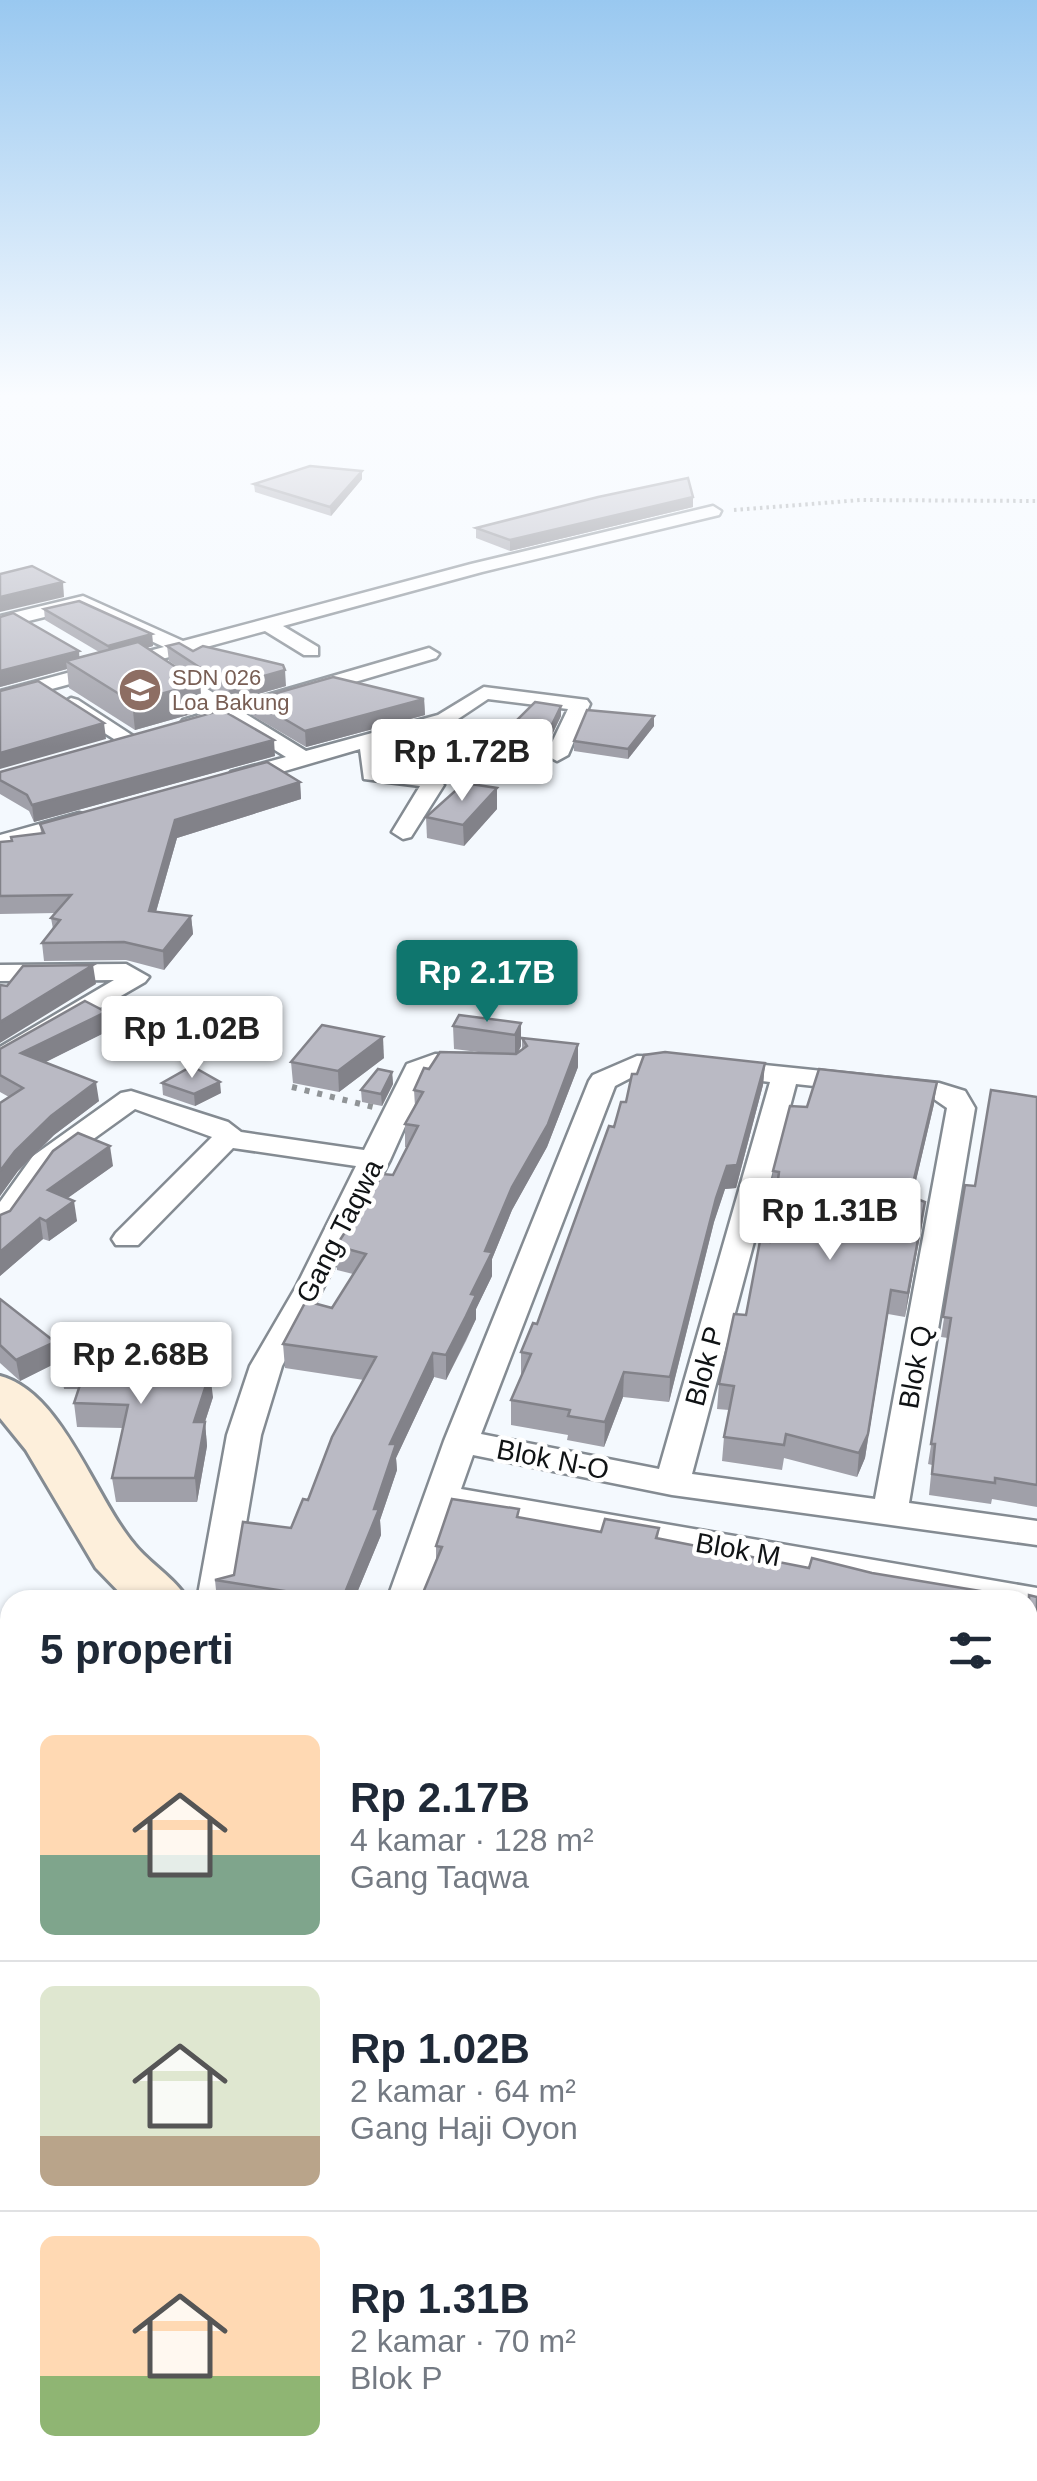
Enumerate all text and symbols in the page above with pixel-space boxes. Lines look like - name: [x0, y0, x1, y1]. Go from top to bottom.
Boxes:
- place label: SDN 026 Loa Bakung: [172, 665, 289, 715]
- school or university icon: SDN 026 Loa Bakung: [117, 667, 163, 713]
- pin: Rp 1.72B: [359, 719, 565, 804]
- text: Rp 1.72B: [394, 733, 530, 769]
- pin: Rp 2.17B: [384, 940, 590, 1025]
- text: Rp 2.17B: [419, 954, 555, 990]
- pin: Rp 1.02B: [89, 996, 295, 1081]
- text: Rp 1.02B: [124, 1010, 260, 1046]
- street label: Gang Taqwa: [290, 1154, 389, 1308]
- pin: Rp 1.31B: [727, 1178, 933, 1263]
- text: Rp 1.31B: [762, 1192, 898, 1228]
- pin: Rp 2.68B: [38, 1322, 244, 1407]
- street label: Blok P: [679, 1323, 730, 1409]
- street label: Blok Q: [893, 1323, 938, 1411]
- text: Rp 2.68B: [73, 1336, 209, 1372]
- street label: Blok N-O: [494, 1433, 612, 1486]
- street label: Blok M: [693, 1527, 783, 1572]
- icon: filters: [943, 1623, 998, 1678]
- text: 5 properti: [40, 1626, 234, 1673]
- text: Rp 2.17B: [350, 1774, 530, 1821]
- icon: home: [120, 1775, 240, 1895]
- text: 4 kamar · 128 m²: [350, 1822, 594, 1858]
- text: Gang Taqwa: [350, 1859, 529, 1895]
- text: Rp 1.02B: [350, 2025, 530, 2072]
- icon: home: [120, 2026, 240, 2146]
- text: 2 kamar · 64 m²: [350, 2073, 576, 2109]
- text: Gang Haji Oyon: [350, 2110, 578, 2146]
- text: Rp 1.31B: [350, 2275, 530, 2322]
- icon: home: [120, 2276, 240, 2396]
- text: 2 kamar · 70 m²: [350, 2323, 576, 2359]
- text: Blok P: [350, 2360, 442, 2396]

